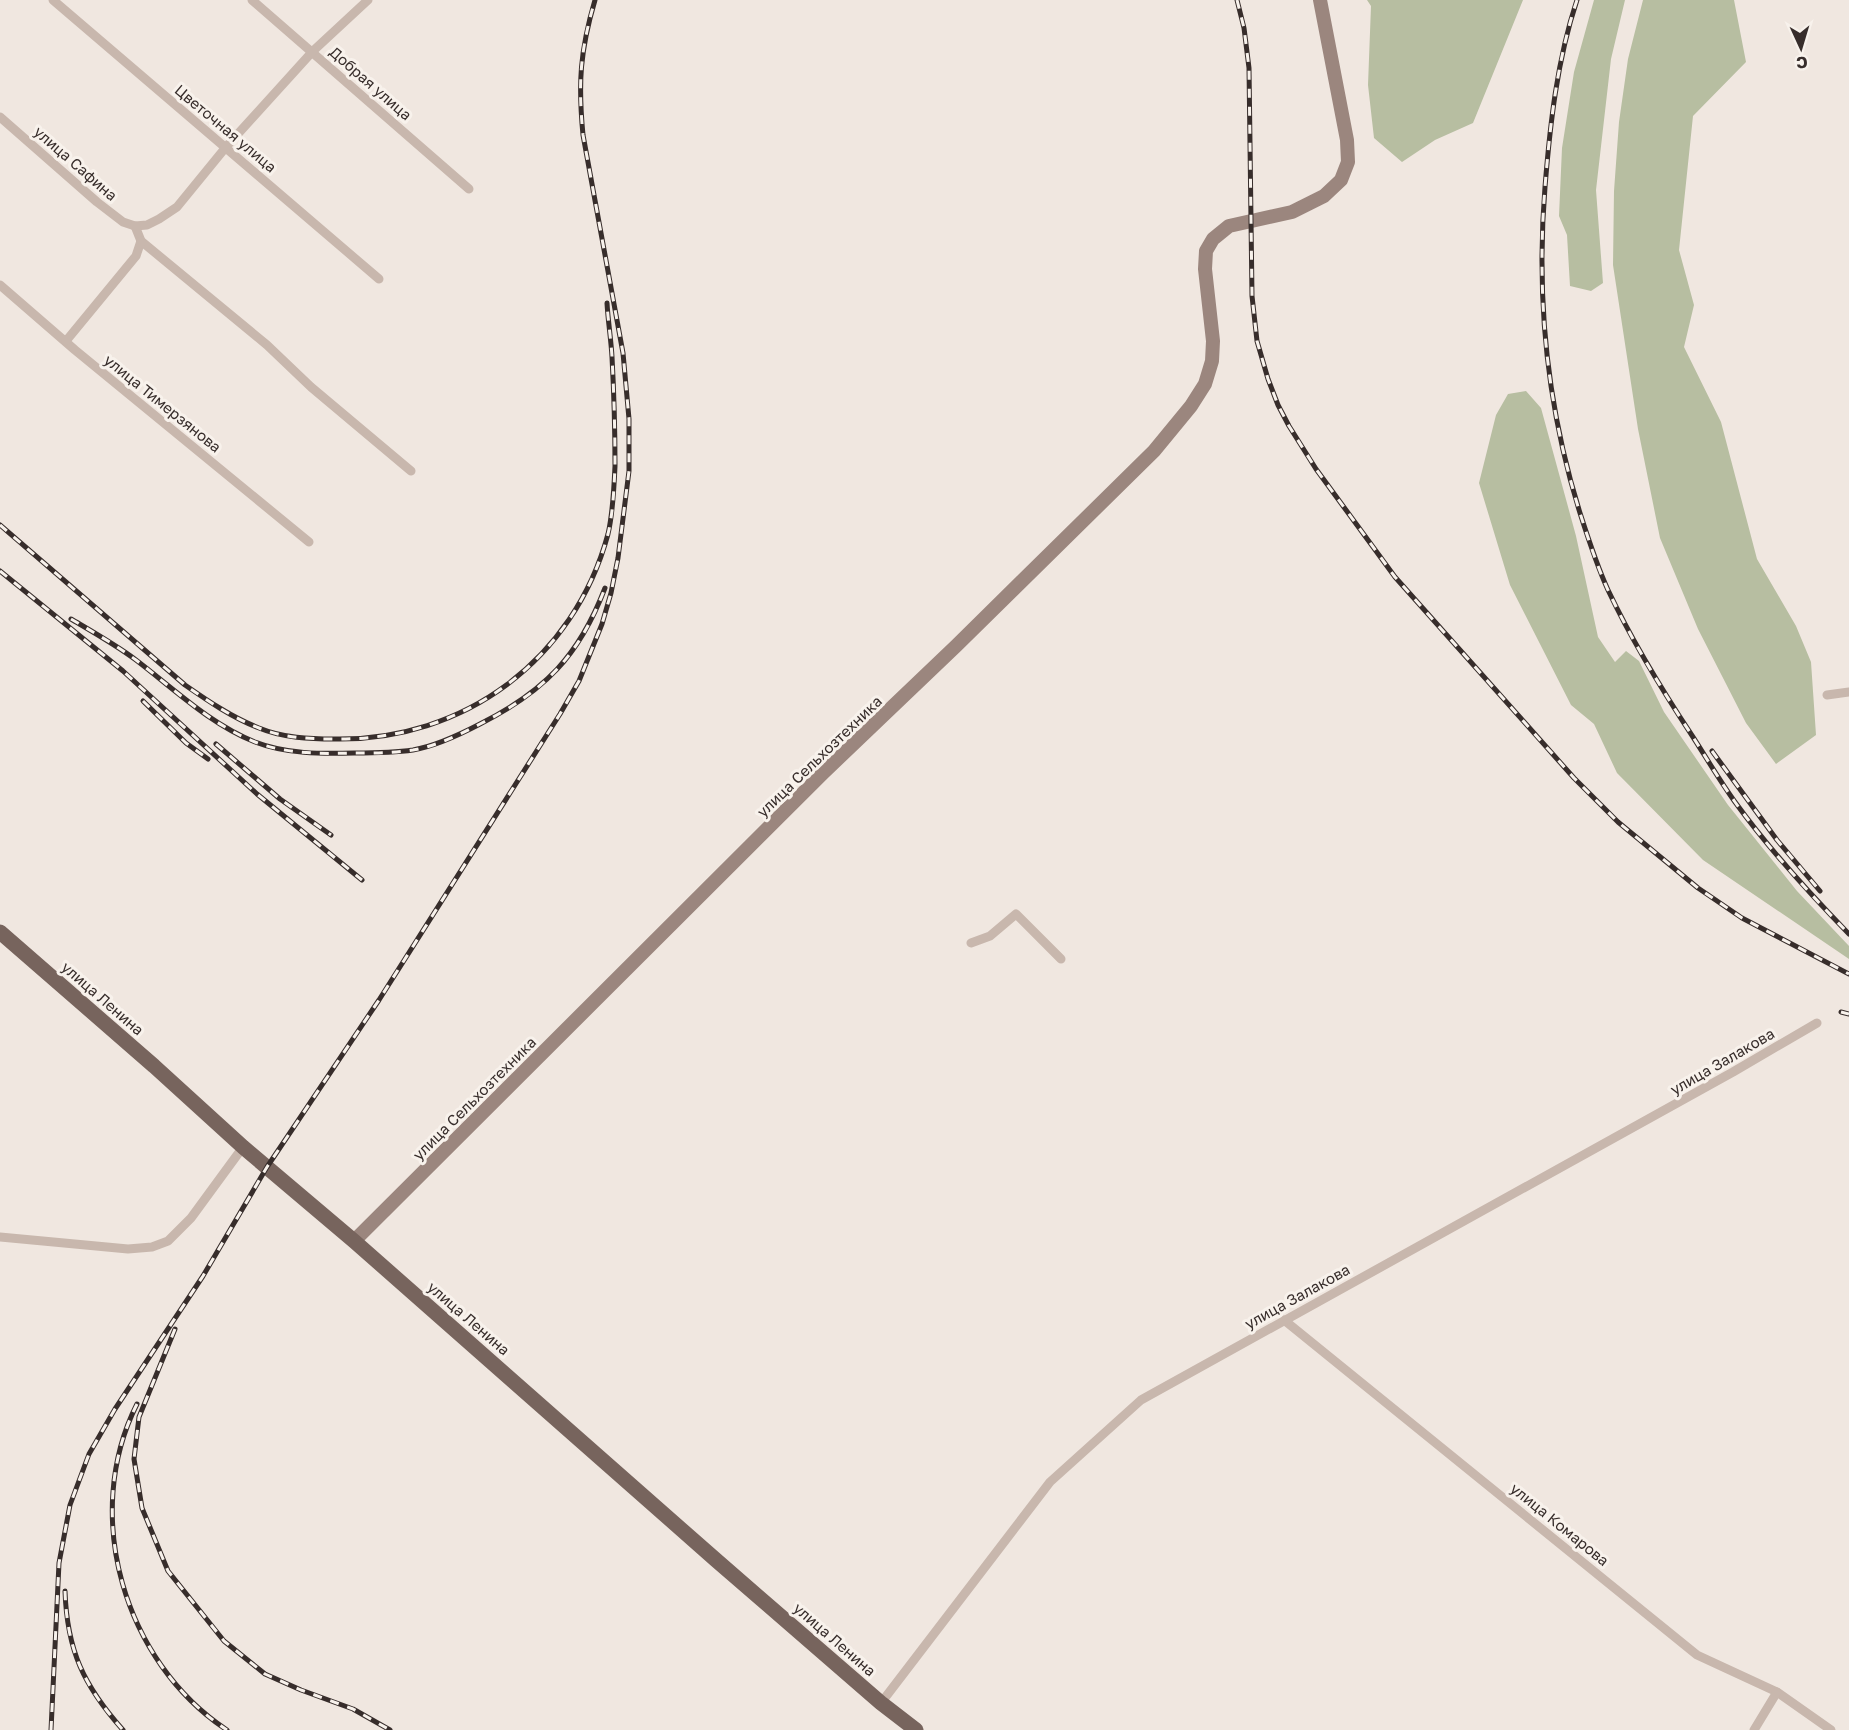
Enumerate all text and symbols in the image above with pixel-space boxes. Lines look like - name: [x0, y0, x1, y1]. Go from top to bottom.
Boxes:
- north arrow: [1771, 18, 1831, 78]
- street label: Добрая улица: [326, 43, 416, 123]
- text: С: [1796, 53, 1808, 73]
- street label: Цветочная улица: [172, 80, 280, 176]
- street label: улица Сафина: [31, 122, 121, 204]
- street label: улица Тимерзянова: [101, 350, 225, 456]
- street label: улица Сельхозтехника: [753, 692, 885, 820]
- street label: улица Ленина: [58, 957, 148, 1039]
- street label: улица Залакова: [1667, 1024, 1777, 1098]
- street label: улица Сельхозтехника: [409, 1033, 539, 1163]
- street label: улица Залакова: [1241, 1260, 1353, 1332]
- street label: улица Ленина: [424, 1277, 514, 1359]
- street label: улица Комарова: [1507, 1479, 1613, 1569]
- street label: улица Ленина: [790, 1598, 880, 1680]

